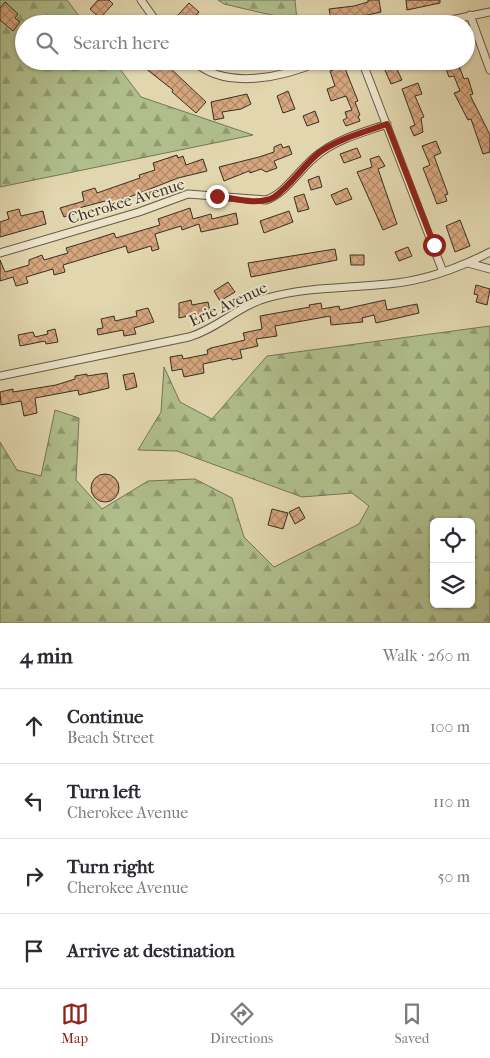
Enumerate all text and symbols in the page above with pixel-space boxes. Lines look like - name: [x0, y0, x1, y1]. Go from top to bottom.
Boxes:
- search box: [15, 15, 475, 70]
- icon: search: [33, 29, 61, 57]
- text: Search here: [73, 32, 169, 54]
- street label: Cherokee Avenue: [65, 174, 187, 228]
- route end: [206, 185, 229, 208]
- route start: [423, 234, 446, 257]
- street label: Erie Avenue: [186, 278, 270, 330]
- map controls: [430, 518, 475, 608]
- button: locate: [430, 518, 475, 563]
- button: layers: [430, 563, 475, 608]
- text: 4 min: [20, 644, 73, 668]
- text: Walk · 260 m: [383, 646, 470, 665]
- text: Continue: [67, 706, 143, 728]
- icon: ahead: [20, 712, 48, 740]
- text: 100 m: [430, 717, 470, 736]
- text: Beach Street: [67, 728, 154, 747]
- text: Turn left: [67, 781, 141, 803]
- icon: left: [20, 787, 48, 815]
- text: 110 m: [433, 792, 470, 811]
- text: Cherokee Avenue: [67, 803, 188, 822]
- text: Turn right: [67, 856, 154, 878]
- icon: right: [20, 862, 48, 890]
- text: 50 m: [438, 867, 470, 886]
- text: Cherokee Avenue: [67, 878, 188, 897]
- icon: arrive: [20, 937, 48, 965]
- text: Arrive at destination: [67, 940, 235, 962]
- tab: Map: [61, 1000, 89, 1047]
- tab: Directions: [210, 1000, 273, 1047]
- tab: Saved: [395, 1000, 429, 1047]

